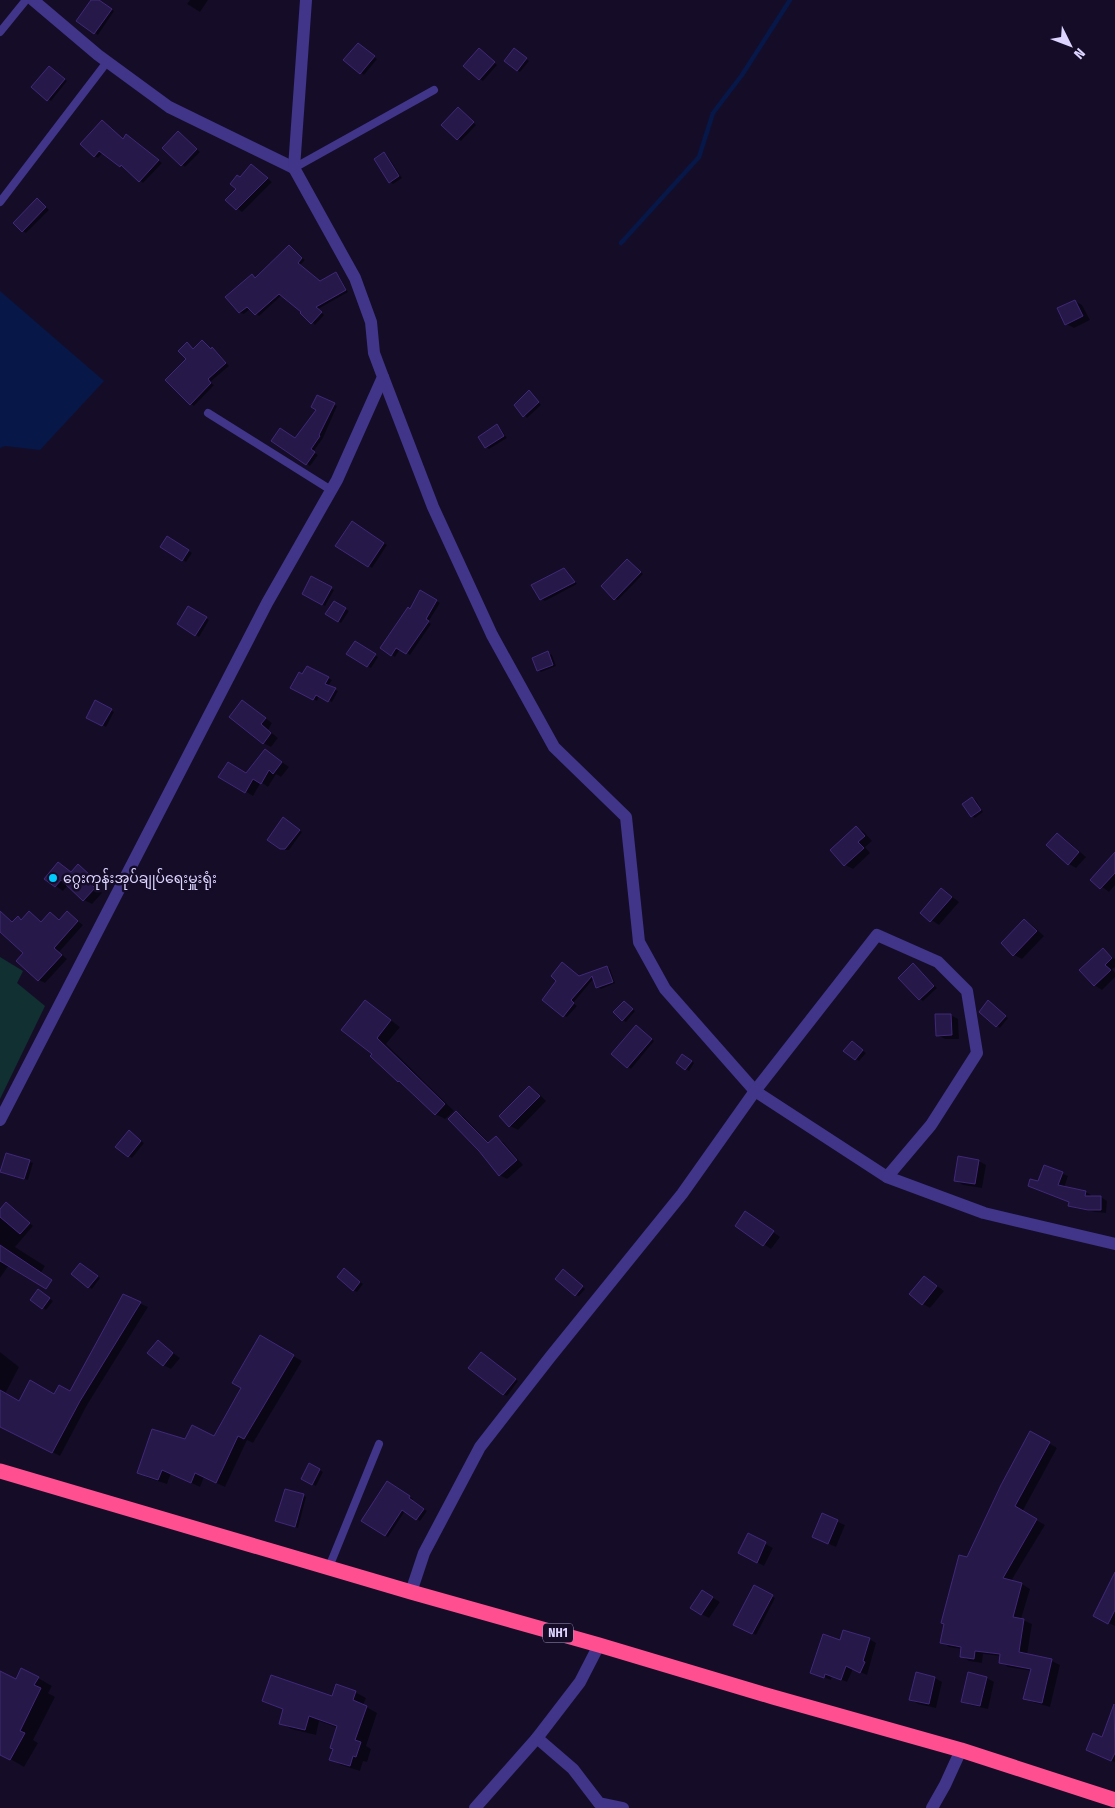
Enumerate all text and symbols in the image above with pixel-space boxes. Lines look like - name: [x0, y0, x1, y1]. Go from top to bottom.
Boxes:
- north arrow: [1045, 20, 1095, 70]
- text: N: [1070, 45, 1088, 62]
- place label: ဂွေးကုန်းအုပ်ချုပ်ရေးမှူးရုံး: [63, 868, 217, 890]
- marker: ဂွေးကုန်းအုပ်ချုပ်ရေးမှူးရုံး: [47, 872, 59, 884]
- road number: NH1: [543, 1624, 573, 1642]

